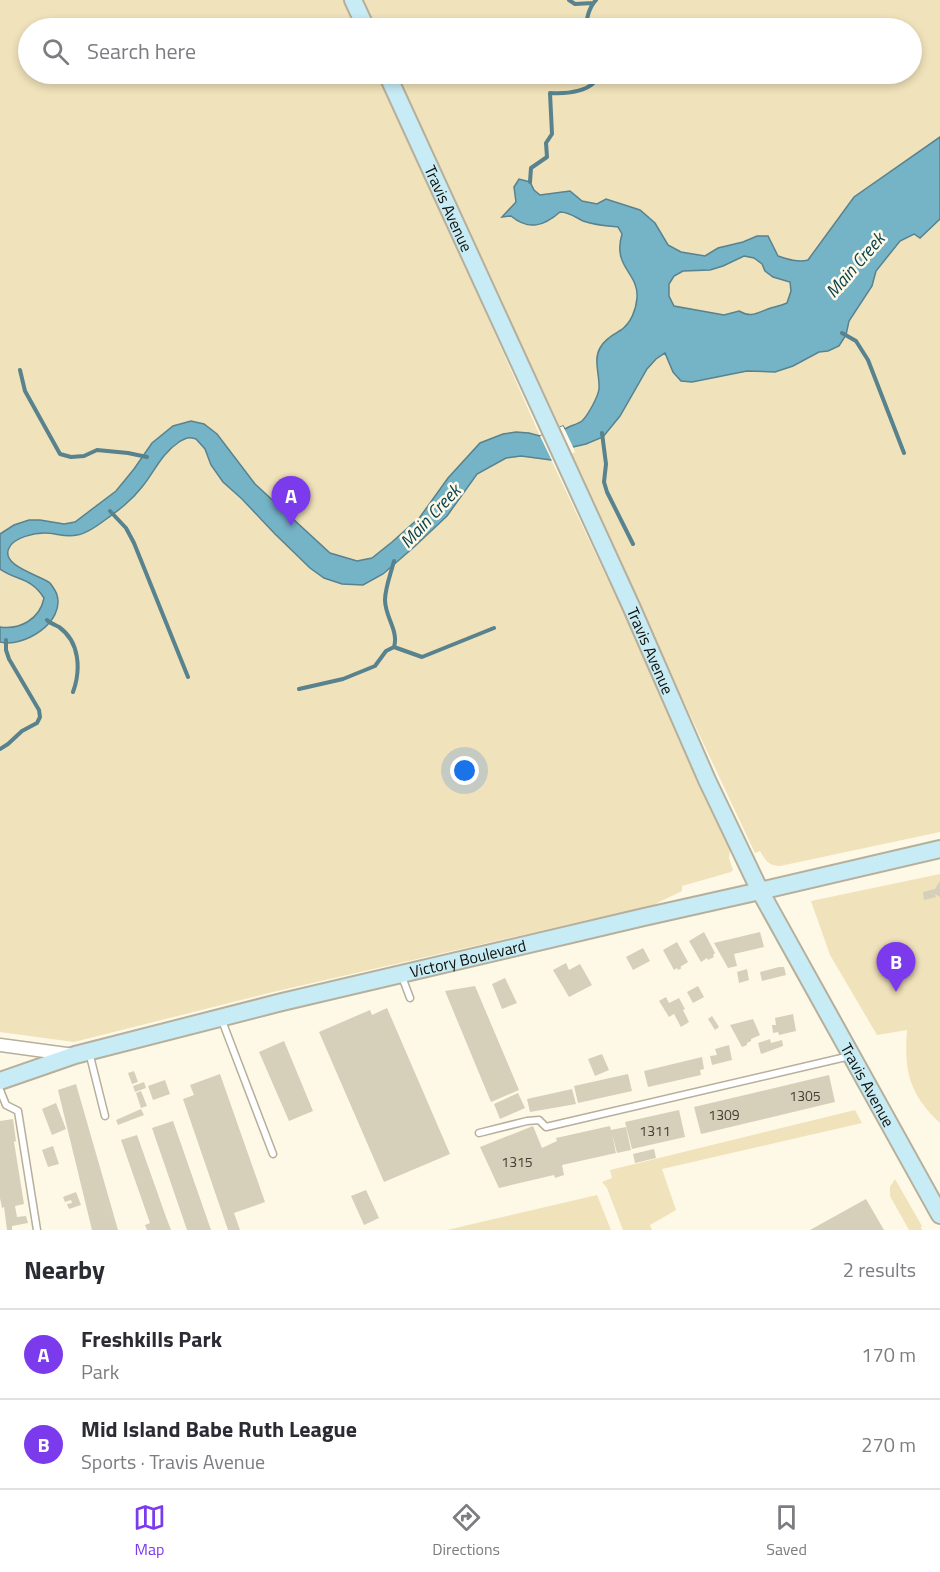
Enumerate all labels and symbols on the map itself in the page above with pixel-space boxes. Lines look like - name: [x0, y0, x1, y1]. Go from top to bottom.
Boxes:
- street label: Travis Avenue: [418, 161, 479, 256]
- water label: Main Creek: [819, 225, 892, 304]
- pin: A: [272, 476, 310, 526]
- water label: Main Creek: [393, 477, 468, 554]
- street label: Travis Avenue: [621, 603, 680, 698]
- your location: [450, 756, 479, 785]
- street label: Victory Boulevard: [407, 933, 528, 984]
- pin: B: [876, 942, 916, 992]
- street label: Travis Avenue: [835, 1039, 901, 1131]
- house number: 1305: [789, 1085, 821, 1106]
- house number: 1309: [708, 1104, 740, 1125]
- house number: 1311: [639, 1120, 671, 1141]
- house number: 1315: [501, 1151, 533, 1172]

